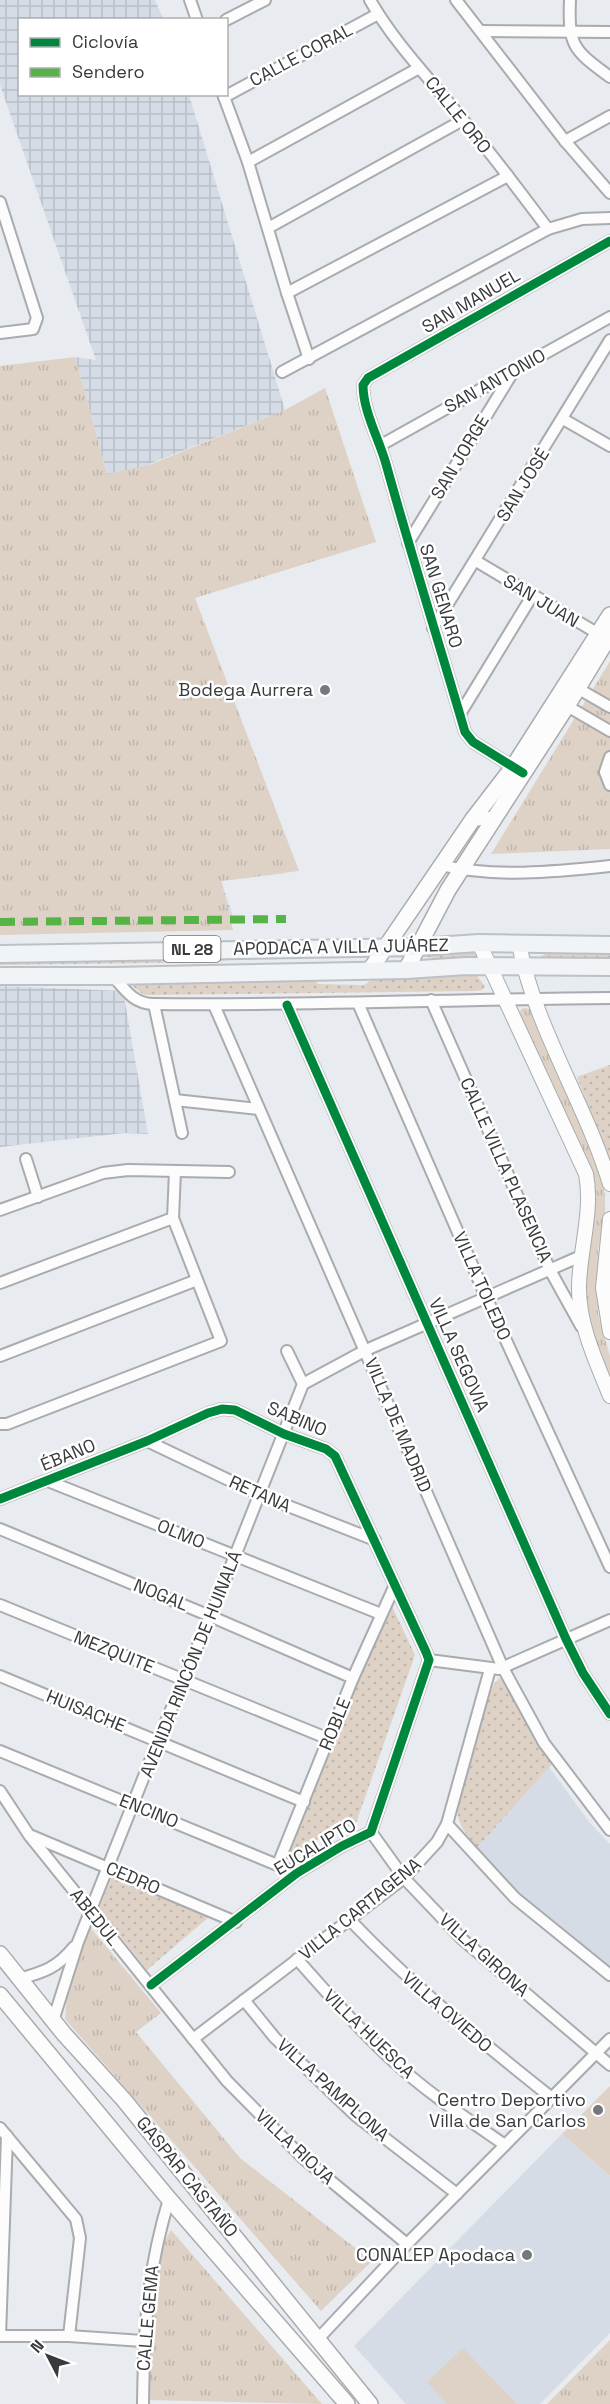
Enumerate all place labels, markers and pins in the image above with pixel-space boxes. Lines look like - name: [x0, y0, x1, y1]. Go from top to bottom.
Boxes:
- place label: Bodega Aurrera: [178, 678, 313, 701]
- marker: Bodega Aurrera: [318, 683, 332, 697]
- place label: Centro Deportivo Villa de San Carlos: [429, 2088, 586, 2132]
- marker: Centro Deportivo Villa de San Carlos: [591, 2103, 605, 2117]
- place label: CONALEP Apodaca: [356, 2243, 515, 2266]
- marker: CONALEP Apodaca: [520, 2248, 534, 2262]

